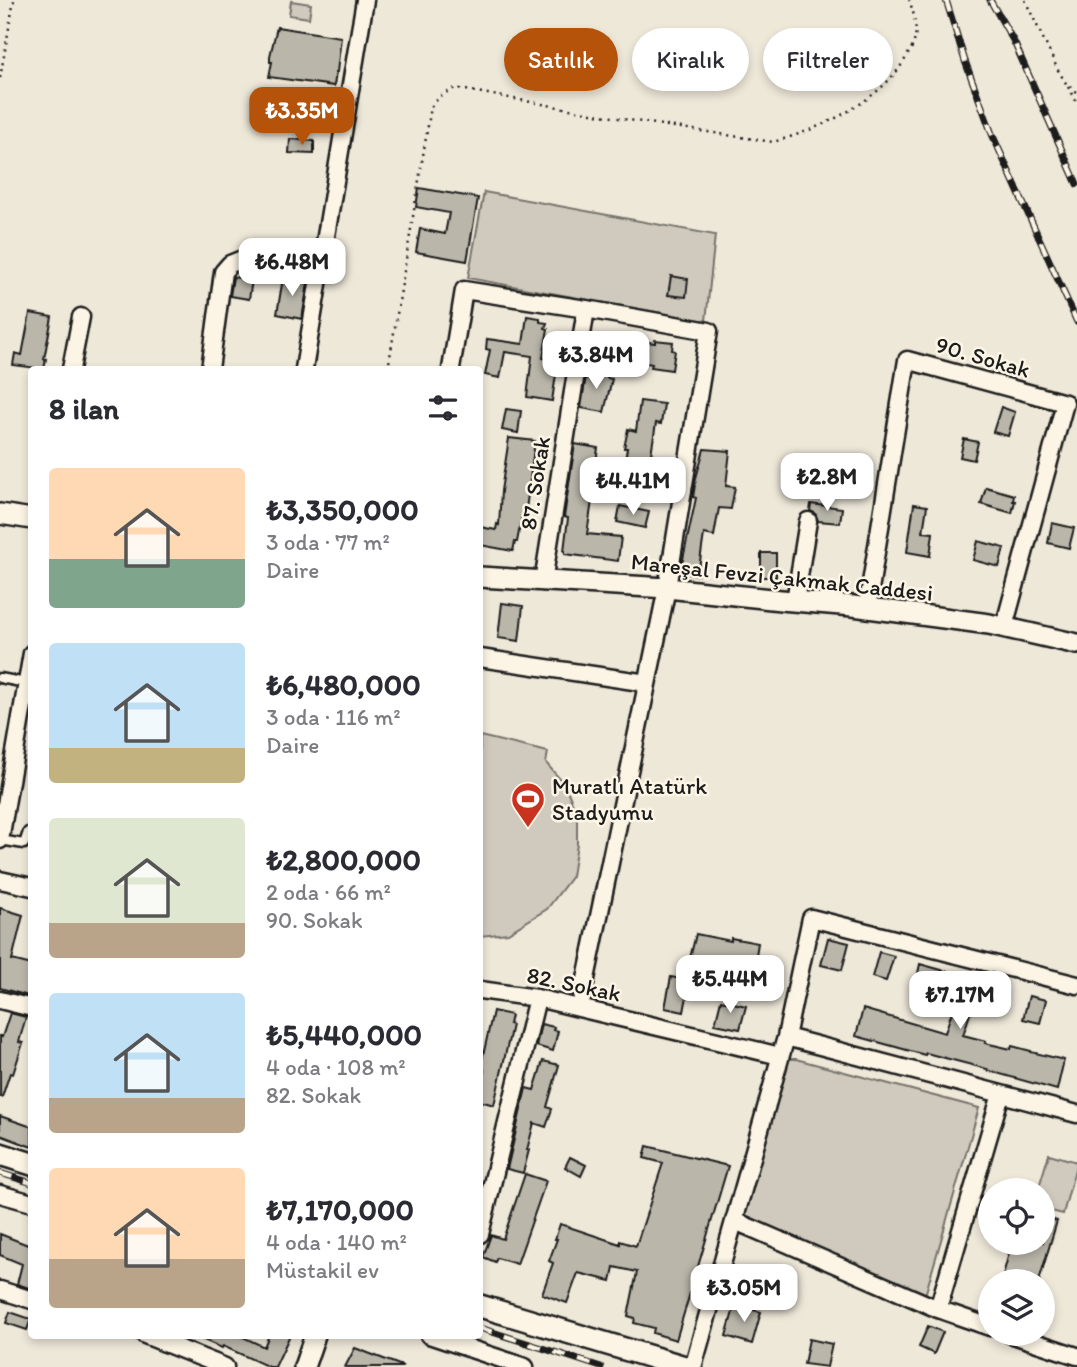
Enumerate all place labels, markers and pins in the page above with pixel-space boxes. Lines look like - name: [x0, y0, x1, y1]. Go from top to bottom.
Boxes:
- pin: ₺3.35M: [245, 88, 359, 147]
- pin: ₺6.48M: [235, 238, 349, 298]
- pin: ₺3.84M: [539, 332, 653, 391]
- pin: ₺2.8M: [778, 454, 876, 513]
- pin: ₺4.41M: [576, 458, 690, 517]
- place label: Muratlı Atatürk Stadyumu: [552, 772, 707, 826]
- sports icon: Muratlı Atatürk Stadyumu: [509, 780, 547, 829]
- pin: ₺5.44M: [673, 956, 787, 1015]
- pin: ₺7.17M: [903, 972, 1017, 1031]
- pin: ₺3.05M: [687, 1264, 801, 1324]

